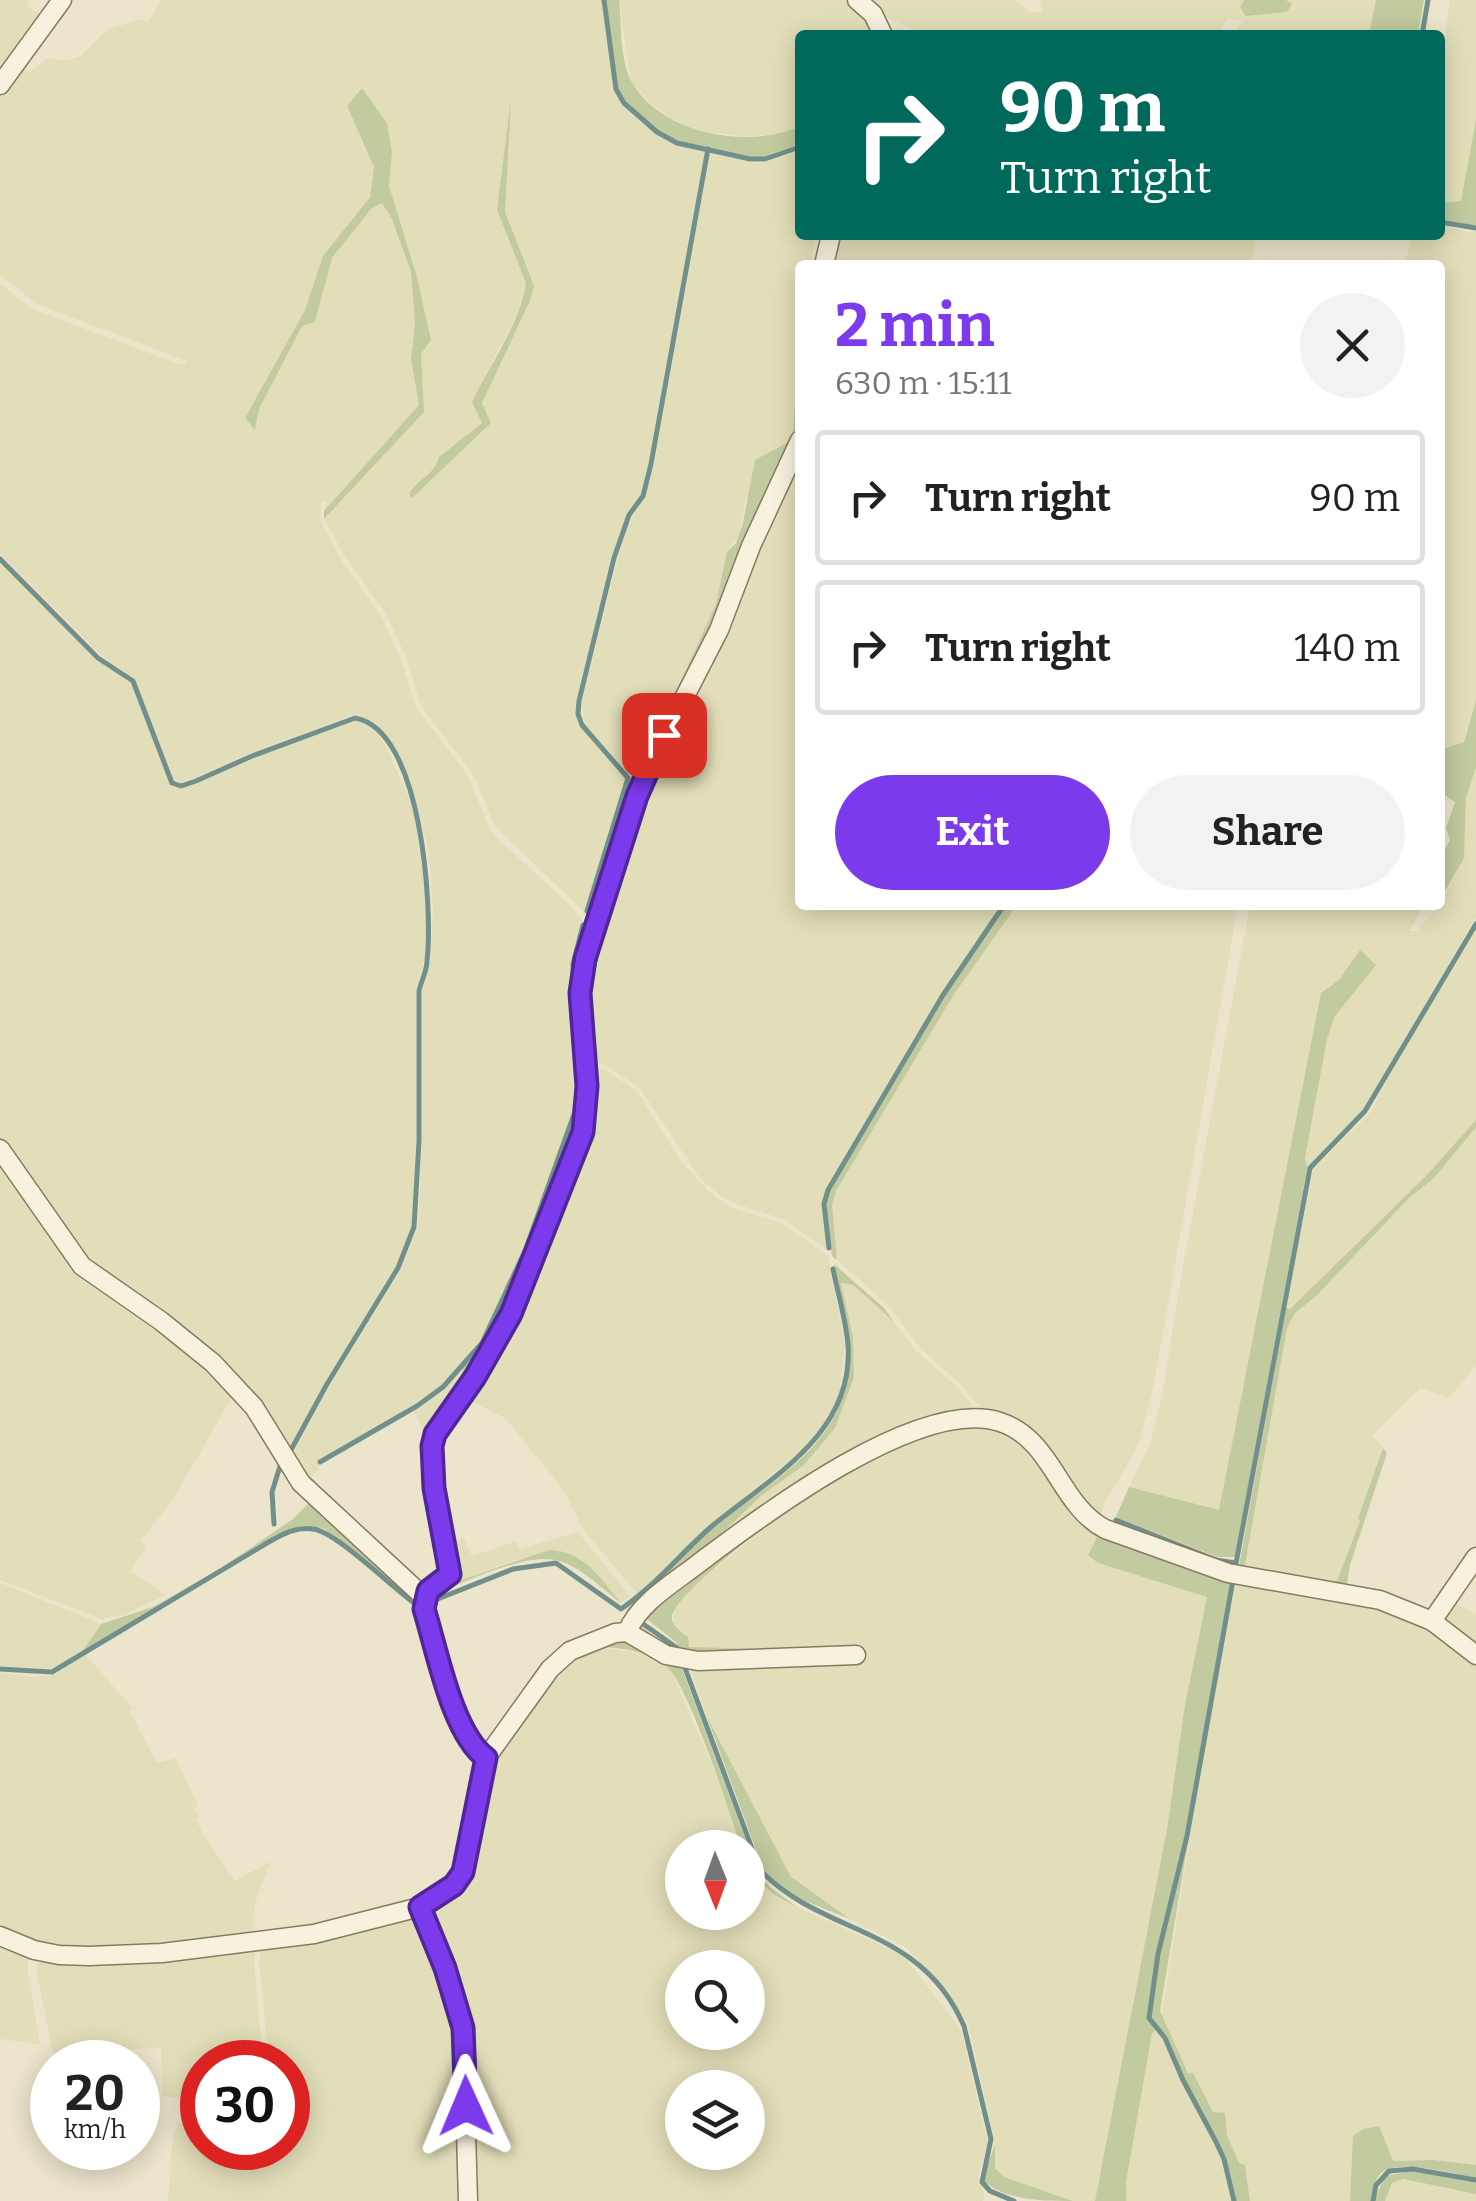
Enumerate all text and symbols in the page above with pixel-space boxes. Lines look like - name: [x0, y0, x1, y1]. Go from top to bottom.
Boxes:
- text: 90 m: [1000, 66, 1165, 150]
- icon: right: [835, 70, 965, 200]
- text: Turn right: [1000, 151, 1212, 205]
- text: 2 min: [835, 290, 995, 362]
- button: close: [1300, 293, 1405, 398]
- text: 630 m · 15:11: [835, 364, 1011, 402]
- icon: right: [840, 470, 895, 525]
- text: Turn right: [925, 475, 1111, 521]
- text: 90 m: [1310, 475, 1400, 521]
- icon: right: [840, 620, 895, 675]
- text: Turn right: [925, 625, 1111, 671]
- text: 140 m: [1294, 625, 1400, 671]
- pin: [622, 693, 707, 778]
- icon: arrive: [637, 708, 692, 763]
- button: Exit: [835, 775, 1110, 890]
- button: Share: [1130, 775, 1405, 890]
- north arrow: [665, 1830, 765, 1930]
- map controls: [665, 1830, 765, 2170]
- button: search: [665, 1950, 765, 2050]
- speed limit sign: 30: [180, 2040, 310, 2170]
- position arrow: [414, 2054, 518, 2158]
- text: 20: [65, 2063, 125, 2123]
- button: layers: [665, 2070, 765, 2170]
- text: km/h: [64, 2115, 126, 2145]

